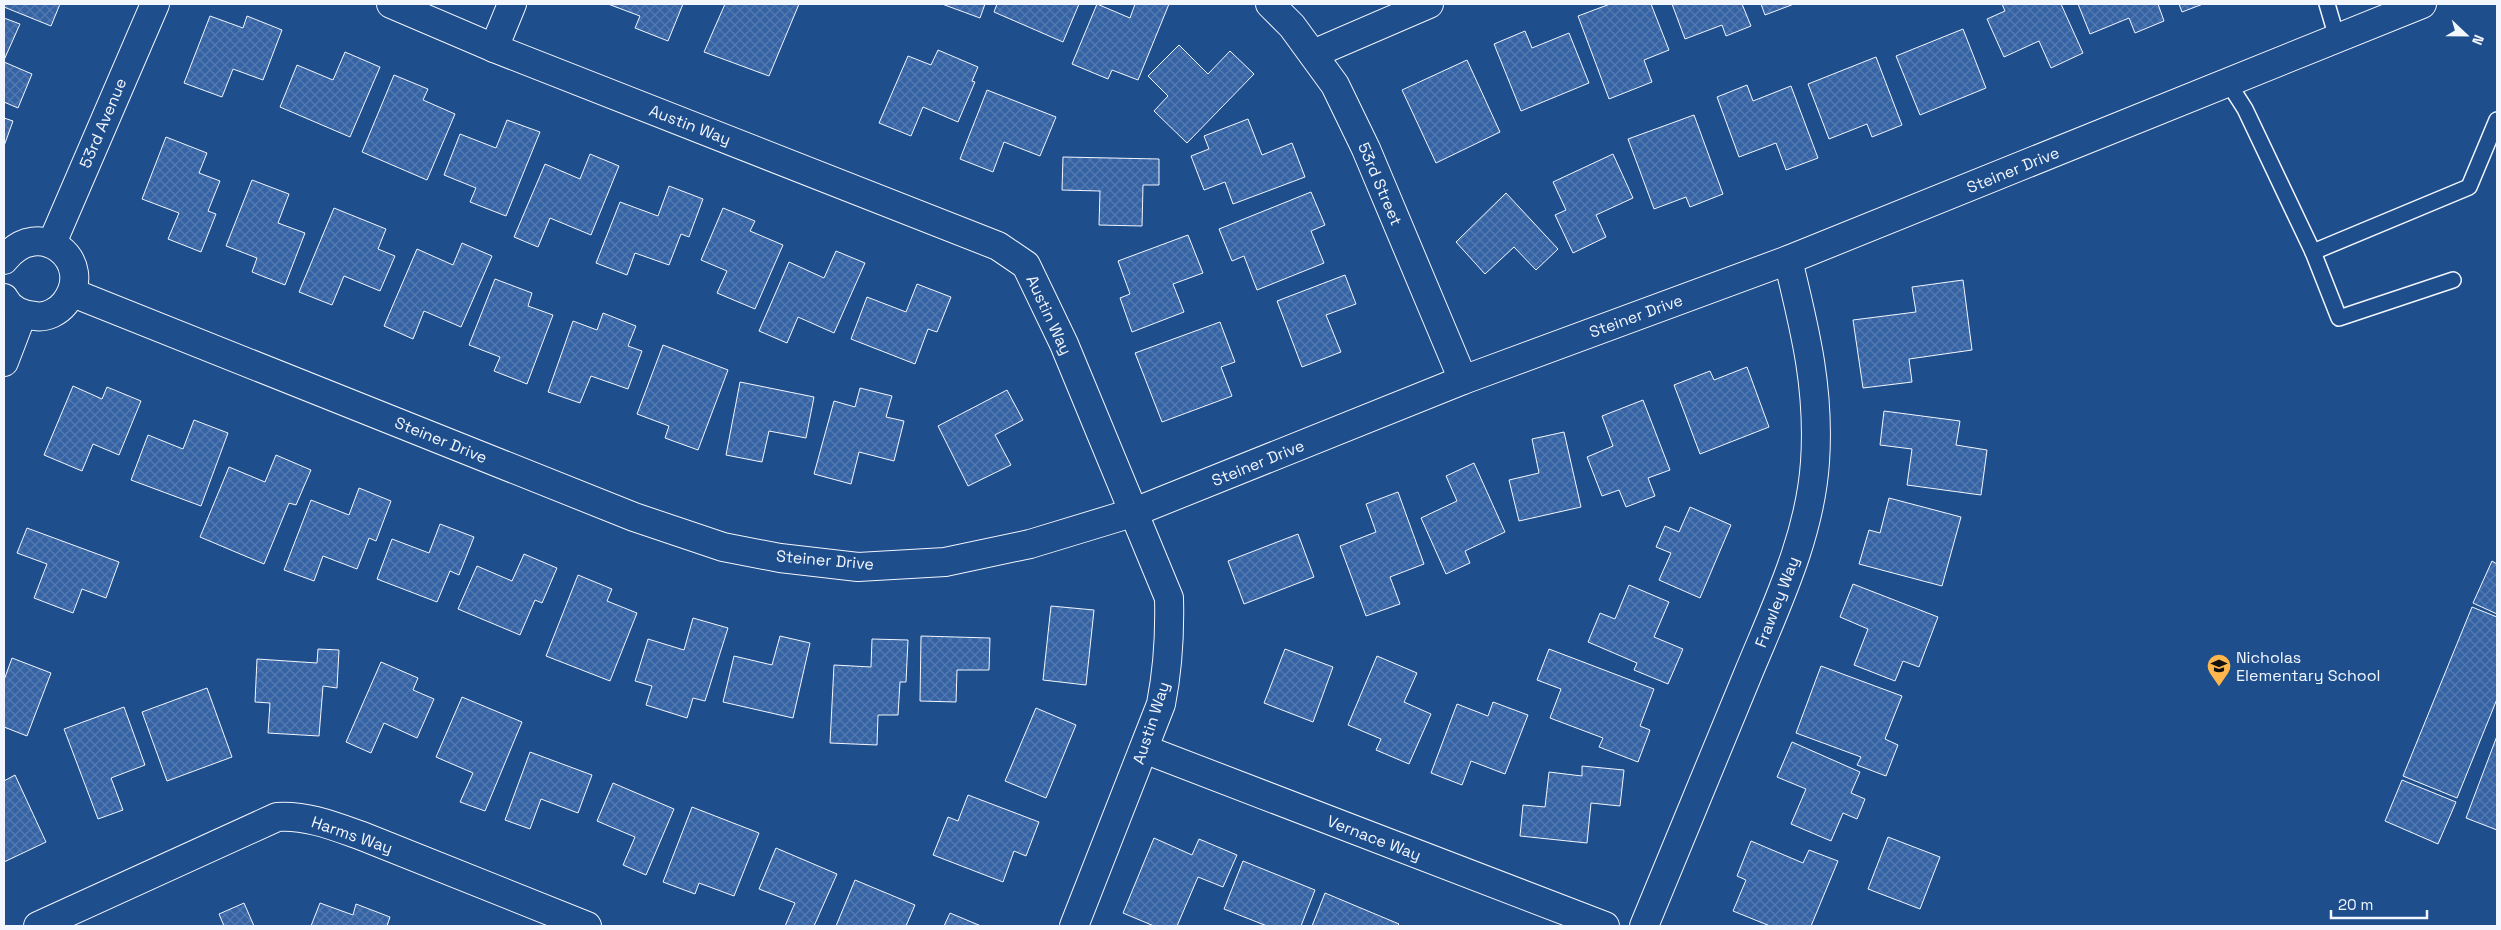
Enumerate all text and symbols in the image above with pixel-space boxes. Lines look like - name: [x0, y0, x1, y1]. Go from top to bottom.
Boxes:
- north arrow: [2441, 10, 2491, 60]
- text: N: [2468, 32, 2488, 48]
- street label: 53rd Avenue: [75, 75, 131, 171]
- street label: Austin Way: [646, 100, 734, 150]
- street label: 53rd Street: [1353, 139, 1407, 229]
- street label: Steiner Drive: [1964, 142, 2062, 198]
- street label: Austin Way: [1021, 272, 1077, 358]
- street label: Steiner Drive: [1586, 289, 1686, 343]
- street label: Steiner Drive: [392, 412, 490, 468]
- street label: Steiner Drive: [1209, 435, 1307, 491]
- street label: Steiner Drive: [775, 545, 875, 575]
- street label: Frawley Way: [1750, 553, 1804, 651]
- place label: Nicholas Elementary School: [2236, 647, 2381, 686]
- school or university icon: Nicholas Elementary School: [2206, 653, 2232, 687]
- street label: Austin Way: [1128, 679, 1174, 767]
- street label: Vernace Way: [1324, 810, 1424, 866]
- street label: Harms Way: [309, 811, 395, 859]
- scale bar: [2331, 888, 2427, 920]
- text: 20 m: [2338, 895, 2373, 914]

